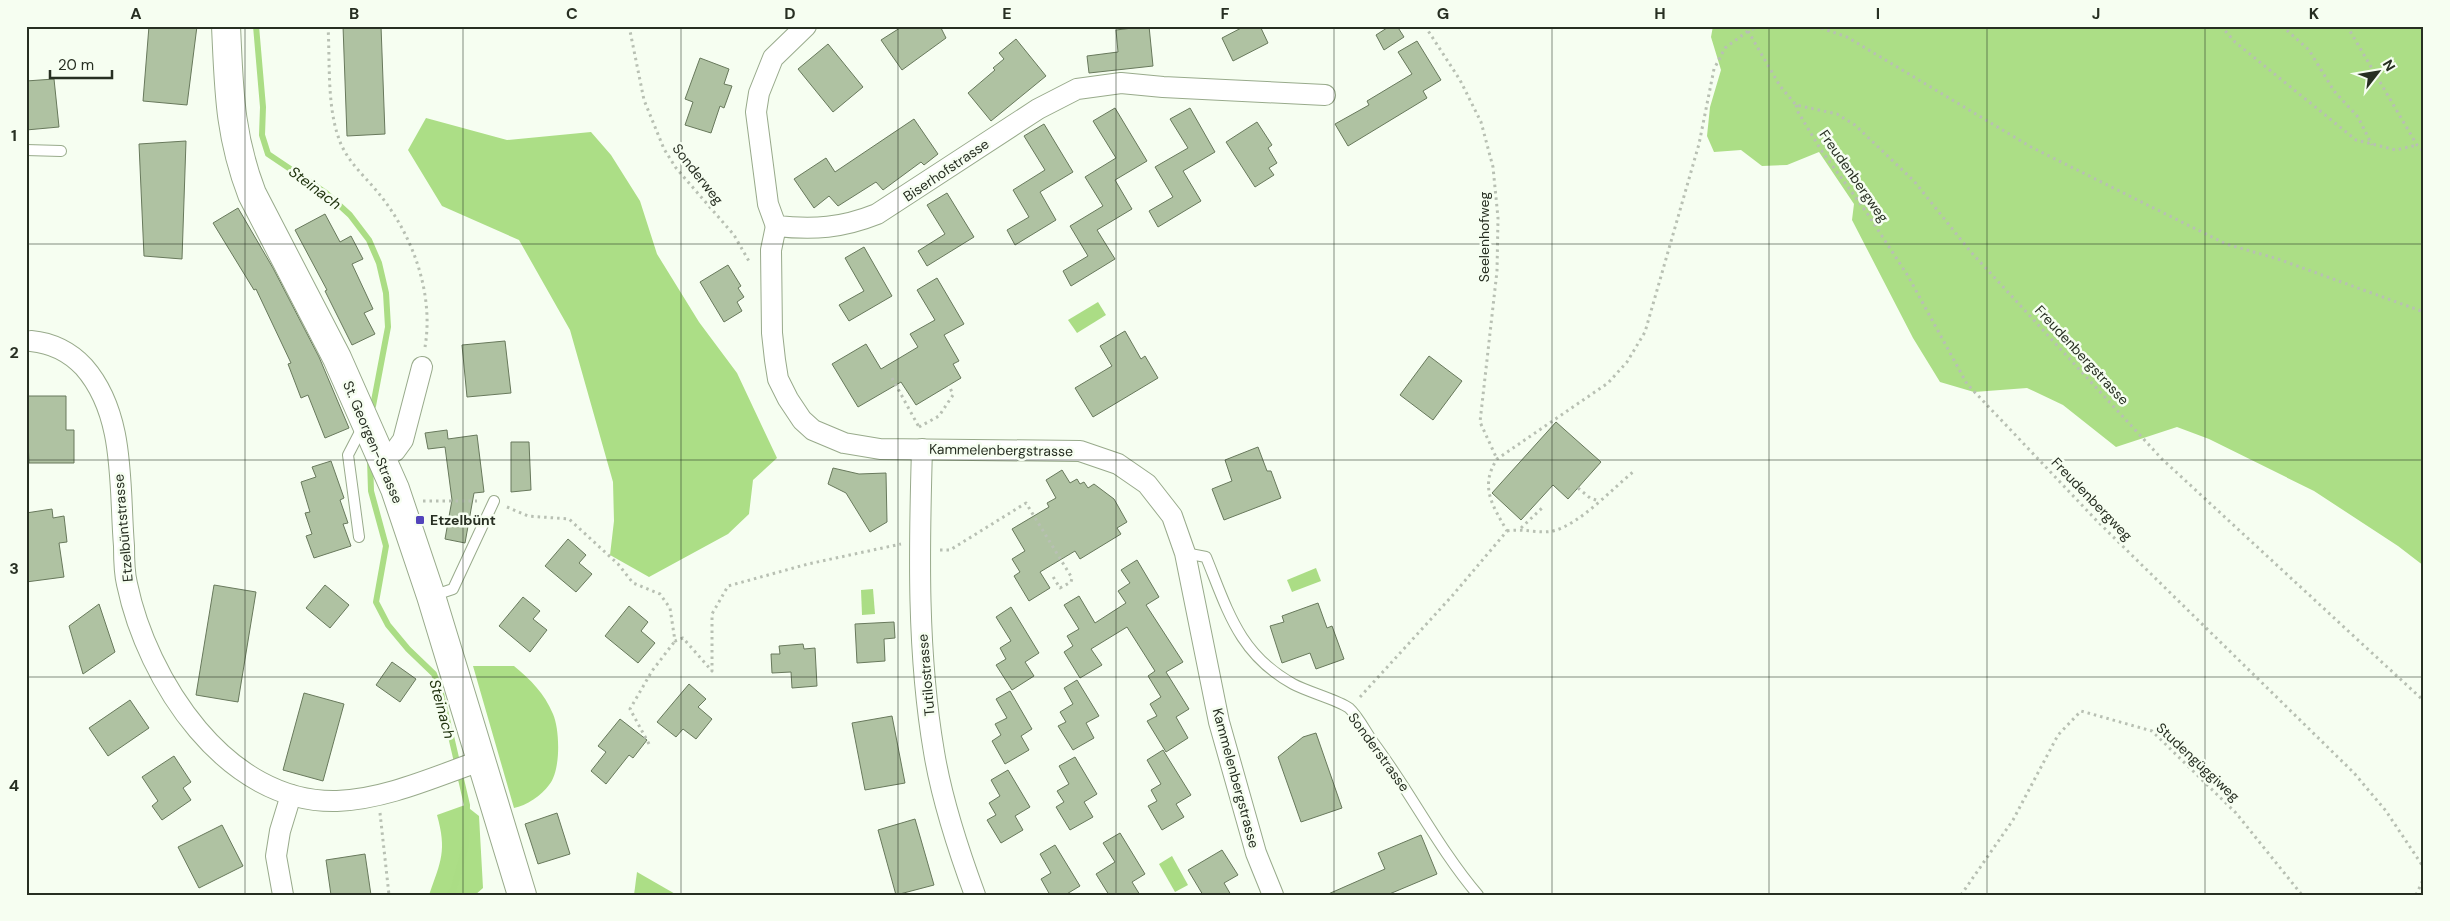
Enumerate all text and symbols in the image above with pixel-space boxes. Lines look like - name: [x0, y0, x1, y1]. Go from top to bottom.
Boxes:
- text: A: [130, 3, 142, 24]
- text: B: [349, 3, 359, 24]
- text: C: [566, 3, 578, 24]
- text: D: [784, 3, 796, 24]
- text: E: [1002, 3, 1012, 24]
- text: F: [1221, 3, 1230, 24]
- text: G: [1437, 3, 1449, 24]
- text: H: [1654, 3, 1666, 24]
- text: I: [1876, 3, 1880, 24]
- text: J: [2092, 3, 2100, 24]
- text: K: [2309, 3, 2320, 24]
- scale bar: [50, 48, 112, 80]
- north arrow: [2352, 48, 2402, 98]
- text: 20 m: [58, 55, 94, 75]
- text: N: [2379, 56, 2399, 74]
- text: 1: [11, 125, 17, 146]
- street label: Freudenbergweg: [1815, 126, 1893, 226]
- street label: Biserhofstrasse: [900, 135, 992, 205]
- street label: Sonderweg: [669, 140, 728, 208]
- water label: Steinach: [285, 162, 346, 214]
- street label: Seelenhofweg: [1475, 192, 1493, 282]
- street label: Freudenbergstrasse: [2031, 301, 2133, 409]
- text: 2: [9, 342, 19, 363]
- street label: St. Georgen-Strasse: [339, 378, 407, 506]
- street label: Kammelenbergstrasse: [929, 440, 1073, 460]
- street label: Freudenbergweg: [2048, 454, 2136, 545]
- street label: Etzelbüntstrasse: [109, 473, 137, 583]
- place label: Etzelbünt: [430, 511, 496, 529]
- marker: Etzelbünt: [414, 514, 426, 526]
- text: 3: [9, 558, 19, 579]
- street label: Tutilostrasse: [913, 633, 939, 717]
- water label: Steinach: [424, 677, 460, 741]
- street label: Kammelenbergstrasse: [1209, 706, 1263, 850]
- street label: Sonderstrasse: [1344, 709, 1414, 795]
- street label: Studengüggiweg: [2153, 719, 2244, 805]
- text: 4: [9, 775, 19, 796]

